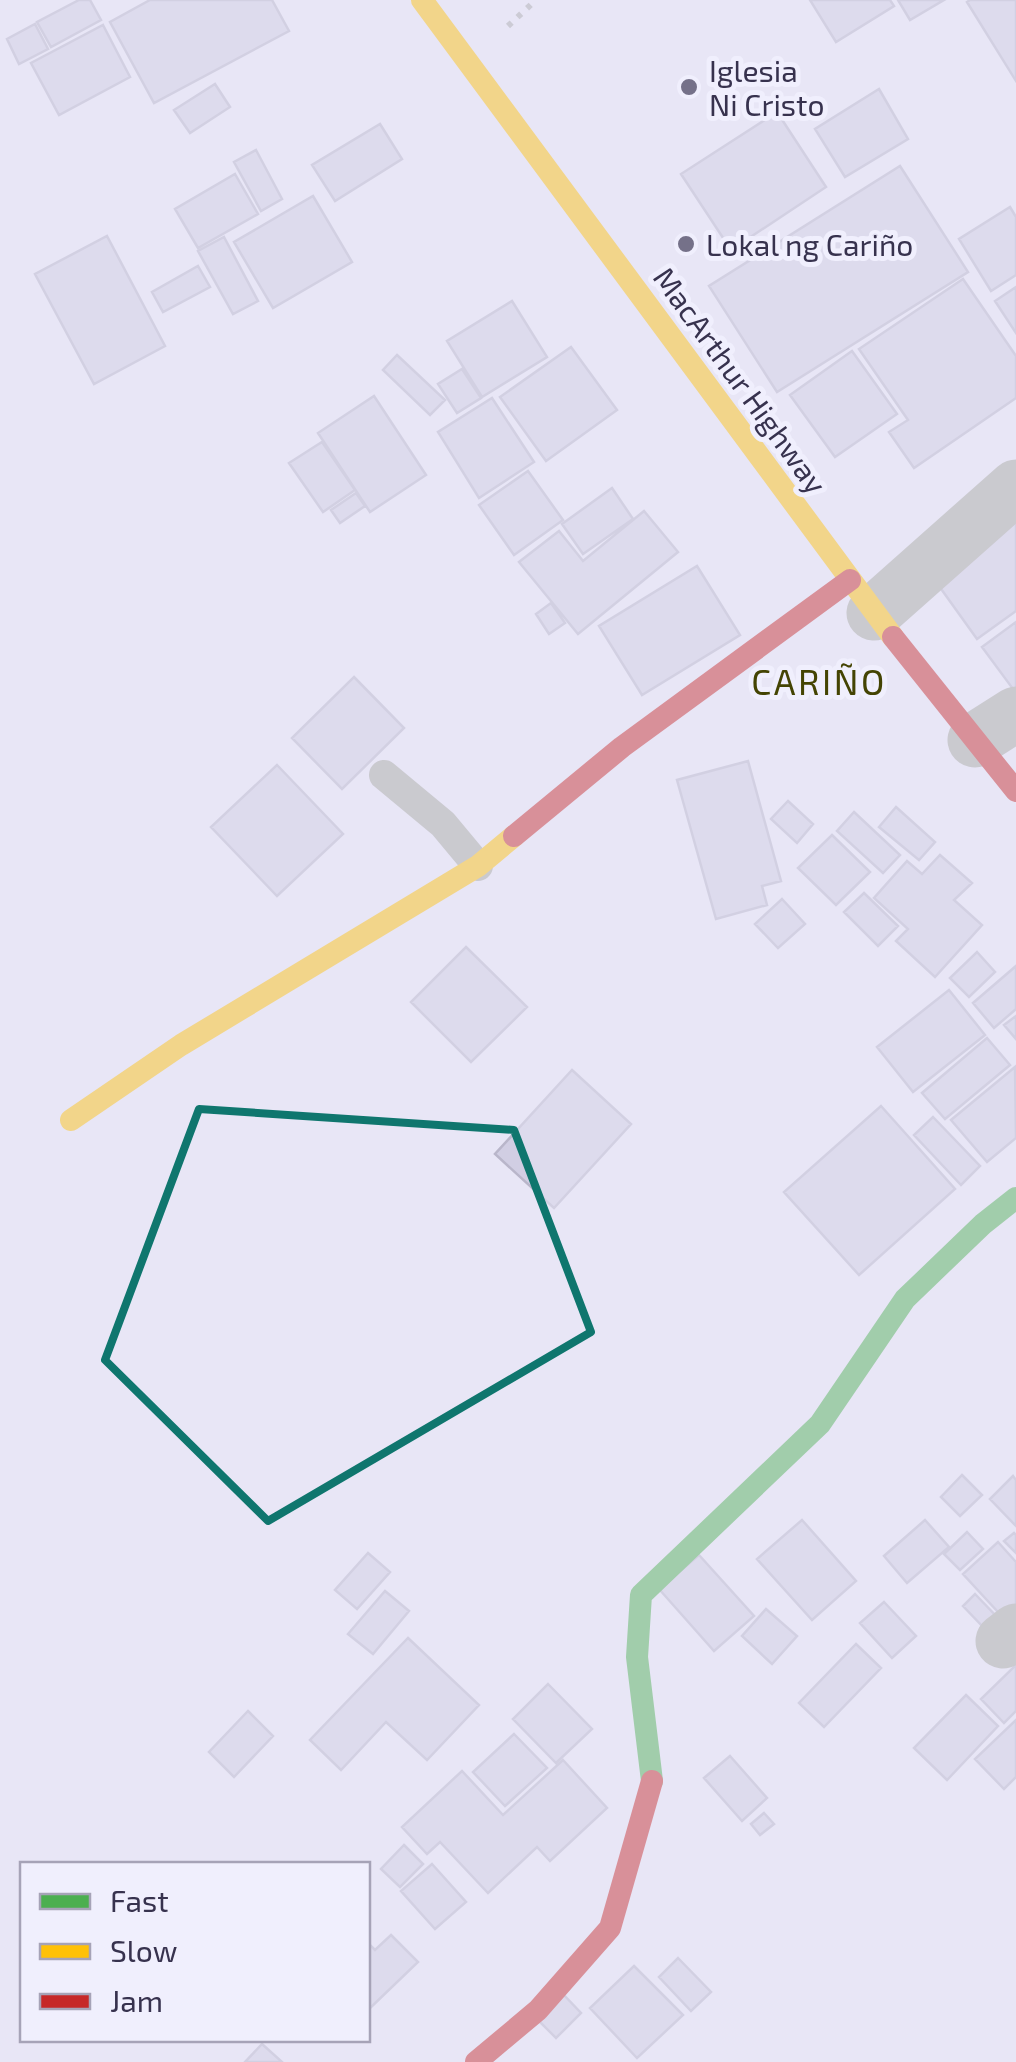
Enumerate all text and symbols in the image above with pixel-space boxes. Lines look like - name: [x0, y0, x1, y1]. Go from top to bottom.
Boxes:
- place label: Iglesia Ni Cristo: [709, 52, 825, 122]
- marker: Iglesia Ni Cristo: [678, 76, 700, 98]
- place label: Lokal ng Cariño: [706, 226, 913, 262]
- marker: Lokal ng Cariño: [675, 233, 697, 255]
- street label: MacArthur Highway: [647, 260, 835, 500]
- district label: CARIÑO: [751, 660, 887, 702]
- legend: [20, 1862, 370, 2042]
- text: Fast: [110, 1882, 169, 1918]
- text: Slow: [110, 1932, 177, 1968]
- text: Jam: [110, 1982, 163, 2018]

